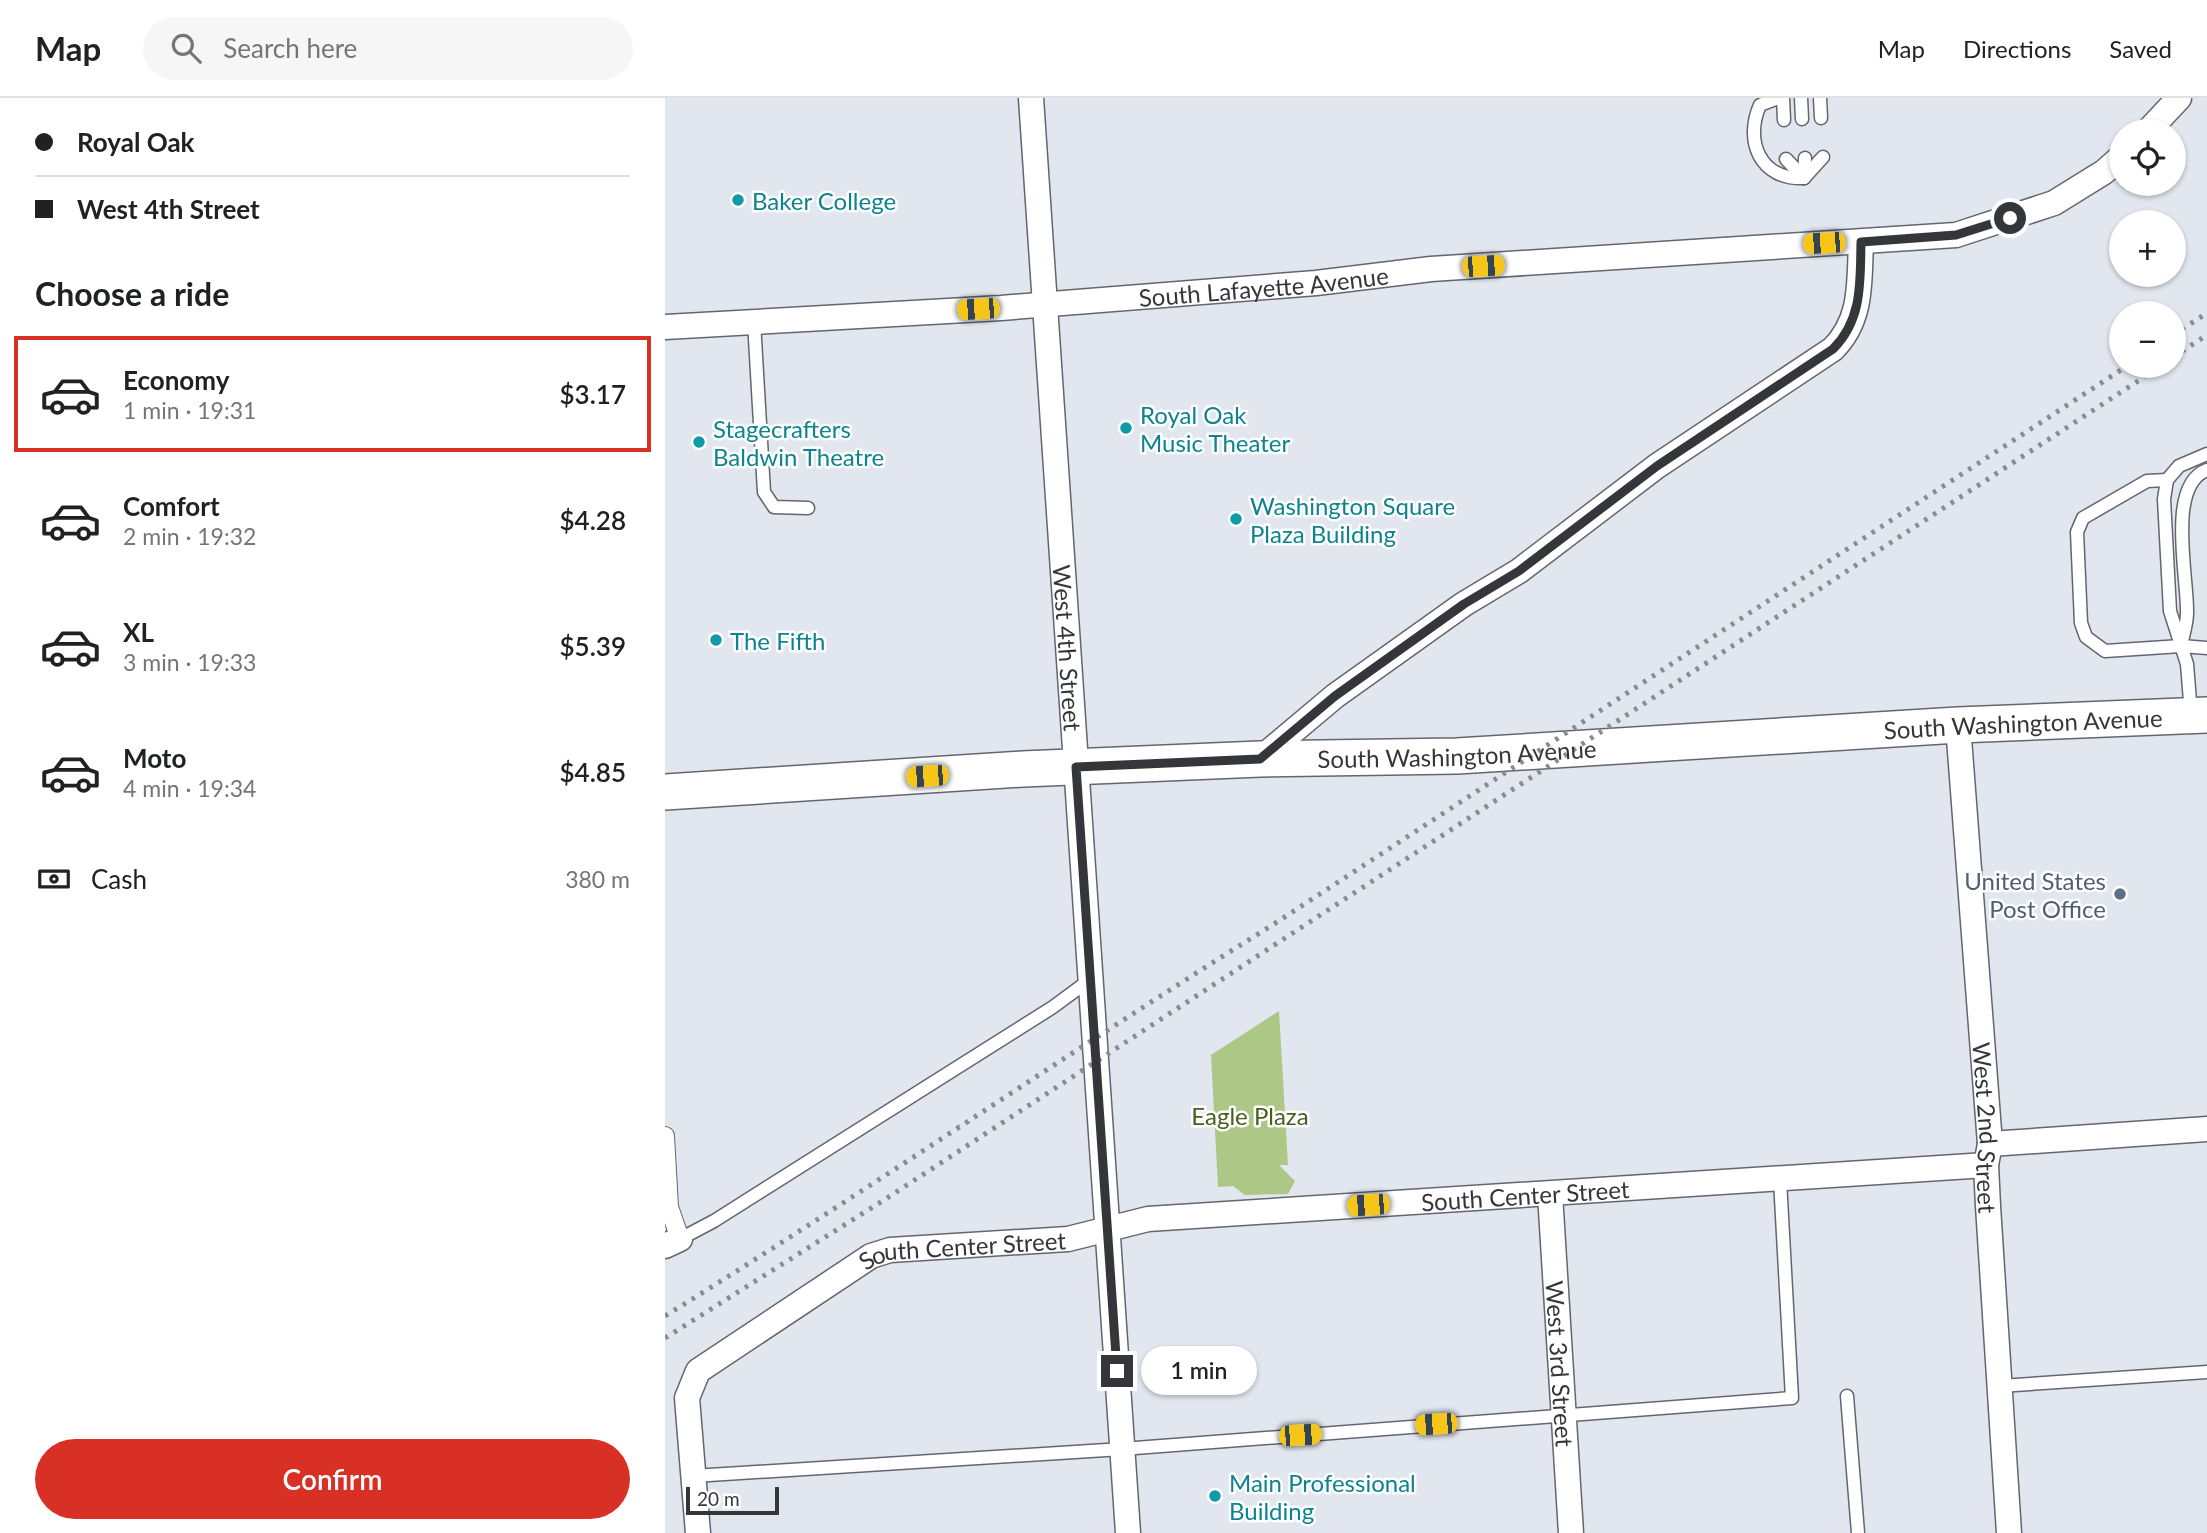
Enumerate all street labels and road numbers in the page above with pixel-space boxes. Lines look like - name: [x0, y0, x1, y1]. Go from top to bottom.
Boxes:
- street label: South Lafayette Avenue: [1138, 260, 1390, 312]
- street label: West 4th Street: [1048, 564, 1088, 732]
- street label: South Washington Avenue: [1883, 702, 2163, 744]
- street label: South Washington Avenue: [1317, 733, 1597, 773]
- street label: West 2nd Street: [1968, 1041, 2004, 1214]
- street label: South Center Street: [1420, 1173, 1631, 1216]
- street label: South Center Street: [852, 1225, 1067, 1275]
- street label: West 3rd Street: [1541, 1280, 1580, 1448]

